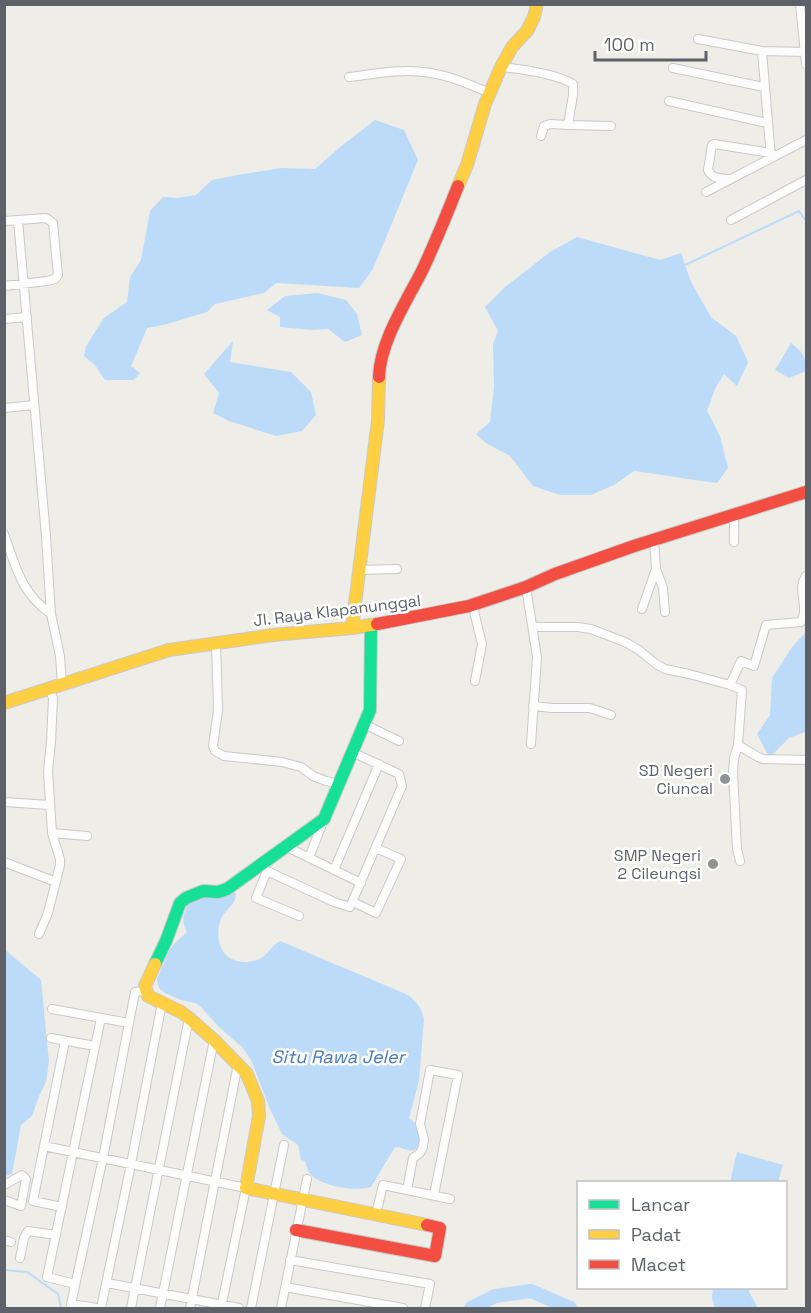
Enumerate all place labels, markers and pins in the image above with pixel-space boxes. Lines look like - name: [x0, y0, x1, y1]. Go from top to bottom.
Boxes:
- place label: SD Negeri Ciuncal: [639, 760, 713, 799]
- marker: SD Negeri Ciuncal: [718, 772, 732, 786]
- place label: SMP Negeri 2 Cileungsi: [614, 845, 701, 884]
- marker: SMP Negeri 2 Cileungsi: [706, 857, 720, 871]

